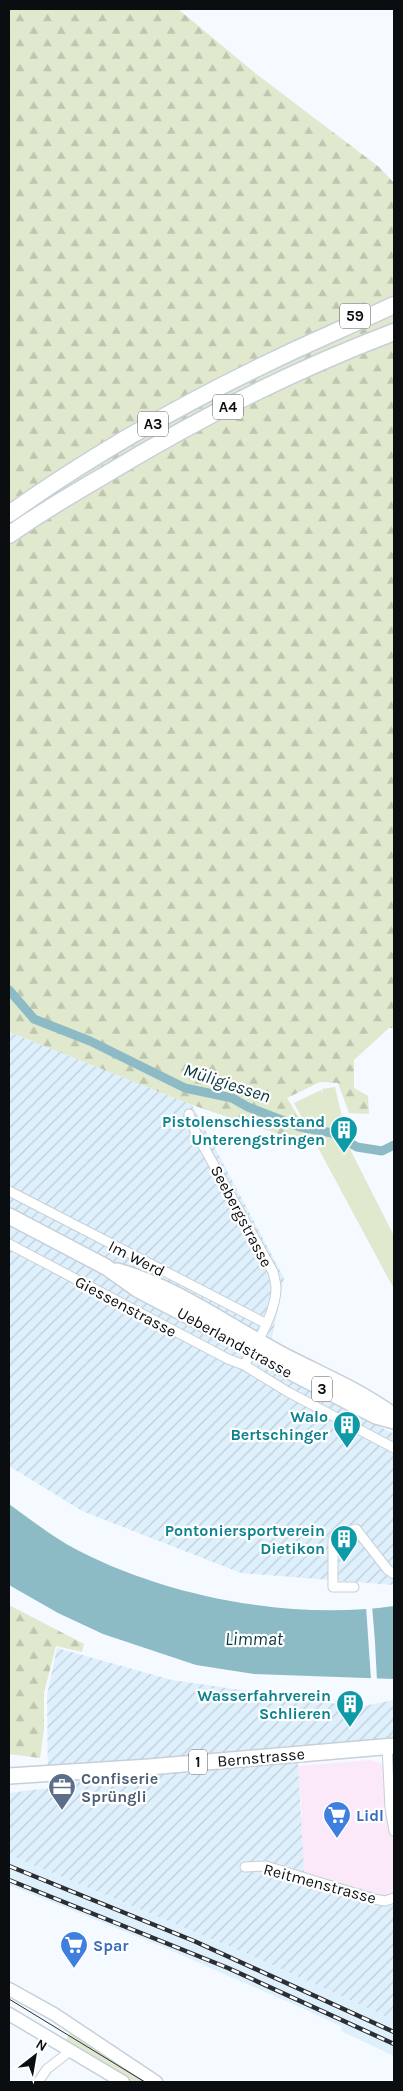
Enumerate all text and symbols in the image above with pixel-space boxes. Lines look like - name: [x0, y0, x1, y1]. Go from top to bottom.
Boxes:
- road number: 59: [340, 304, 370, 328]
- road number: A4: [213, 394, 243, 420]
- road number: A3: [138, 412, 168, 436]
- water label: Müligiessen: [181, 1059, 273, 1107]
- place label: Pistolenschiessstand Unterengstringen: [162, 1112, 325, 1149]
- building icon: Pistolenschiessstand Unterengstringen: [329, 1115, 359, 1154]
- street label: Seebergstrasse: [207, 1162, 276, 1270]
- street label: Im Werd: [105, 1236, 168, 1281]
- street label: Giessenstrasse: [72, 1272, 180, 1341]
- street label: Ueberlandstrasse: [174, 1303, 296, 1382]
- road number: 3: [312, 1376, 332, 1402]
- place label: Walo Bertschinger: [230, 1407, 329, 1444]
- building icon: Walo Bertschinger: [332, 1410, 362, 1449]
- place label: Pontoniersportverein Dietikon: [165, 1521, 325, 1558]
- building icon: Pontoniersportverein Dietikon: [329, 1524, 359, 1563]
- water label: Limmat: [225, 1628, 284, 1650]
- place label: Wasserfahrverein Schlieren: [197, 1686, 331, 1723]
- building icon: Wasserfahrverein Schlieren: [335, 1689, 365, 1728]
- street label: Bernstrasse: [217, 1744, 306, 1771]
- road number: 1: [189, 1750, 207, 1774]
- place label: Confiserie Sprüngli: [81, 1769, 158, 1806]
- office icon: Confiserie Sprüngli: [47, 1772, 77, 1811]
- supermarket icon: Lidl: [322, 1800, 352, 1839]
- place label: Lidl: [356, 1806, 384, 1825]
- street label: Reitmenstrasse: [262, 1859, 378, 1908]
- supermarket icon: Spar: [59, 1930, 89, 1969]
- place label: Spar: [93, 1936, 129, 1955]
- north arrow: [10, 2031, 60, 2081]
- text: N: [33, 2035, 50, 2055]

